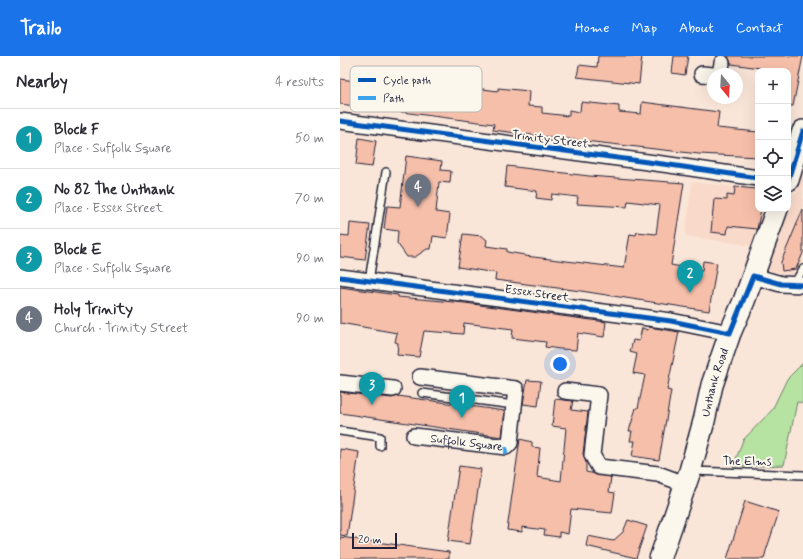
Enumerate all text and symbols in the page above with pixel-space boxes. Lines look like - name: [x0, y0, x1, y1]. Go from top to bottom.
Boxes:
- text: Trailo: [20, 16, 62, 41]
- text: Home: [575, 19, 609, 37]
- text: Map: [631, 19, 657, 37]
- text: About: [679, 19, 714, 37]
- text: Contact: [736, 19, 783, 37]
- legend: [350, 66, 482, 112]
- north arrow: [707, 68, 743, 104]
- map controls: [755, 68, 791, 212]
- button: +: [755, 68, 791, 104]
- text: Nearby: [16, 71, 68, 93]
- text: 4 results: [275, 74, 324, 91]
- text: Cycle path: [383, 74, 431, 88]
- text: Path: [383, 92, 404, 106]
- button: −: [755, 104, 791, 140]
- text: Block F: [54, 120, 100, 140]
- street label: Trinity Street: [511, 127, 589, 153]
- text: 1: [26, 130, 32, 147]
- text: 50 m: [295, 130, 324, 147]
- text: Place · Suffolk Square: [54, 140, 172, 157]
- button: locate: [755, 140, 791, 176]
- pin: 4: [405, 174, 431, 207]
- button: layers: [755, 176, 791, 212]
- text: No 82 The Unthank: [54, 180, 175, 200]
- text: 2: [26, 190, 32, 207]
- text: 70 m: [295, 190, 324, 207]
- text: Place · Essex Street: [54, 200, 163, 217]
- text: Block E: [54, 240, 102, 260]
- text: 3: [26, 250, 32, 267]
- text: 90 m: [296, 250, 324, 267]
- text: Place · Suffolk Square: [54, 260, 172, 277]
- pin: 2: [677, 260, 703, 293]
- street label: Essex Street: [504, 282, 570, 306]
- text: Holy Trinity: [54, 300, 133, 320]
- text: 4: [25, 310, 33, 327]
- text: 90 m: [296, 310, 324, 327]
- text: Church · Trinity Street: [54, 320, 188, 337]
- street label: Unthank Road: [698, 346, 733, 418]
- your location: [550, 354, 570, 374]
- pin: 3: [359, 372, 385, 405]
- pin: 1: [449, 385, 475, 418]
- street label: Suffolk Square: [429, 431, 504, 456]
- street label: The Elms: [722, 454, 772, 470]
- scale bar: [352, 531, 397, 550]
- text: 20 m: [358, 533, 381, 547]

